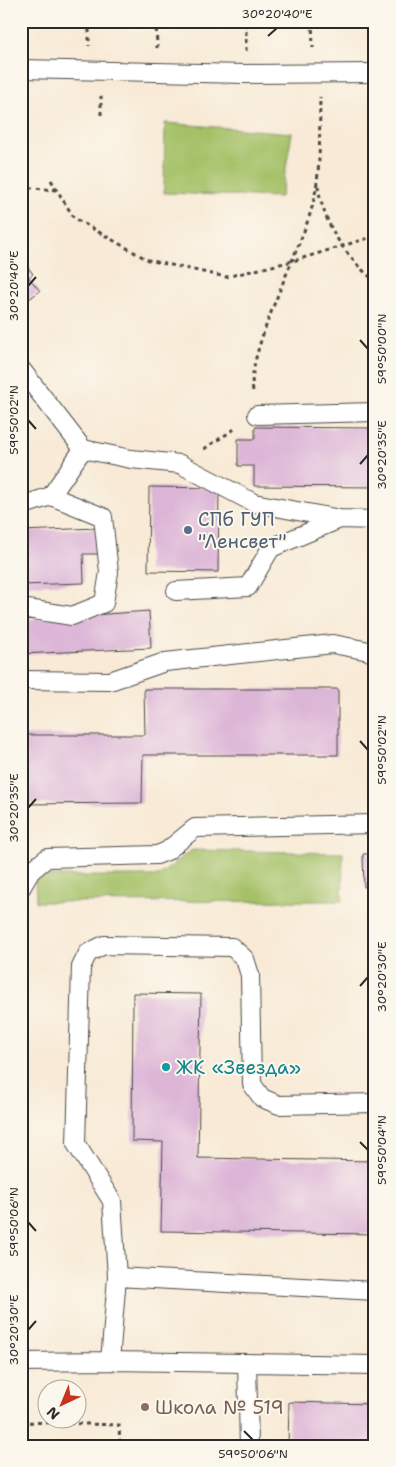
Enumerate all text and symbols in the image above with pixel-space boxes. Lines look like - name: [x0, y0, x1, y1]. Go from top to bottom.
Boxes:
- text: 30°20'40"E: [242, 6, 312, 22]
- text: 30°20'40"E: [6, 251, 22, 321]
- text: 59°50'00"N: [374, 314, 390, 384]
- text: 59°50'02"N: [6, 385, 22, 455]
- text: 30°20'35"E: [374, 420, 390, 490]
- place label: СПб ГУП "Ленсвет": [198, 507, 287, 554]
- marker: СПб ГУП "Ленсвет": [182, 524, 194, 536]
- text: 59°50'02"N: [374, 715, 390, 785]
- text: 30°20'35"E: [6, 773, 22, 843]
- text: 30°20'30"E: [374, 941, 390, 1013]
- place label: ЖК «Звезда»: [176, 1055, 301, 1080]
- marker: ЖК «Звезда»: [160, 1061, 172, 1073]
- text: 59°50'04"N: [374, 1115, 390, 1185]
- text: 59°50'06"N: [6, 1187, 22, 1257]
- text: 30°20'30"E: [6, 1294, 22, 1366]
- north arrow: [38, 1380, 88, 1430]
- place label: Школа № 519: [155, 1395, 284, 1420]
- marker: Школа № 519: [139, 1401, 151, 1413]
- text: N: [43, 1403, 63, 1424]
- text: 59°50'06"N: [218, 1446, 288, 1462]

